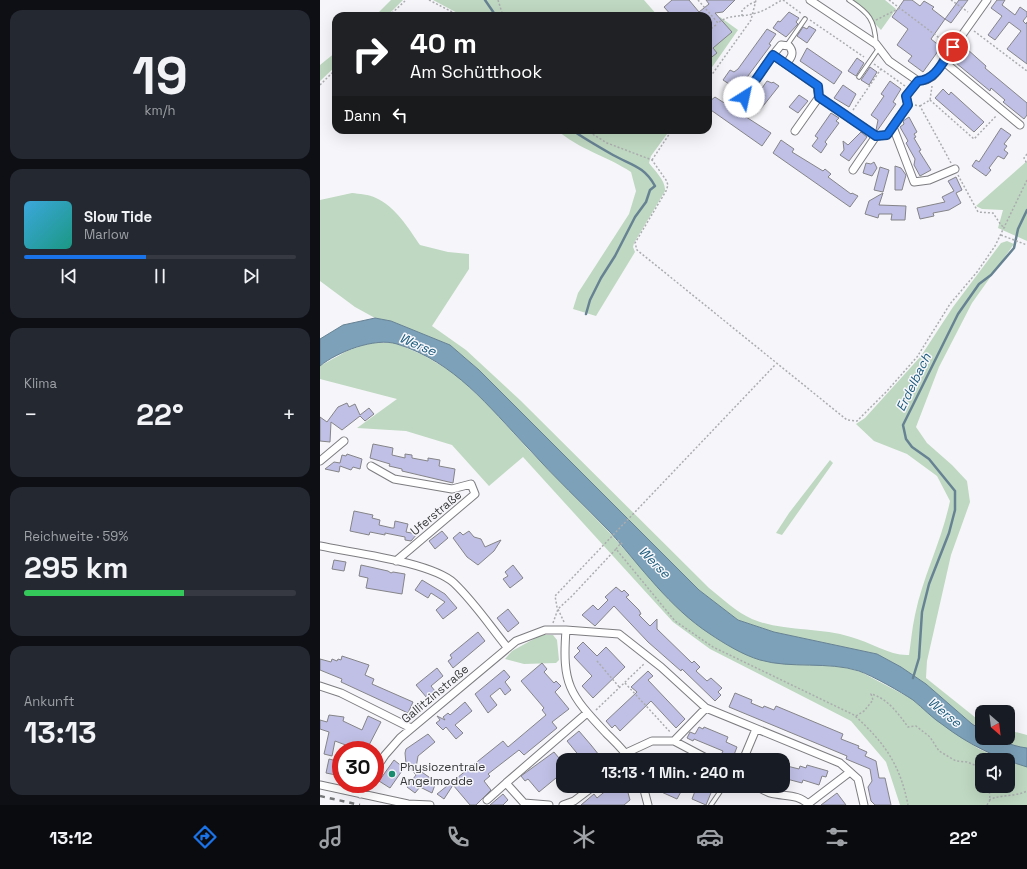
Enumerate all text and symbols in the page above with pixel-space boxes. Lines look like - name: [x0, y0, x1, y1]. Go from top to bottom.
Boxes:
- text: 40 m: [410, 25, 477, 61]
- icon: right: [344, 28, 396, 80]
- pin: [936, 30, 970, 64]
- icon: arrive: [942, 36, 964, 58]
- text: 19: [132, 43, 188, 109]
- text: Am Schütthook: [410, 60, 542, 83]
- position arrow: [723, 76, 765, 118]
- text: km/h: [145, 102, 175, 119]
- icon: left: [389, 104, 411, 126]
- text: Dann: [344, 106, 381, 125]
- text: Slow Tide: [84, 207, 152, 226]
- text: Marlow: [84, 226, 129, 243]
- icon: previous: [58, 265, 80, 287]
- icon: pause: [149, 265, 171, 287]
- icon: next: [240, 265, 262, 287]
- water label: Werse: [397, 329, 440, 360]
- water label: Erdelbach: [892, 349, 935, 414]
- text: Klima: [24, 375, 57, 392]
- text: 22°: [136, 395, 184, 434]
- text: −: [24, 400, 38, 428]
- text: +: [282, 400, 296, 428]
- street label: Uferstraße: [407, 487, 465, 539]
- text: Reichweite · 59%: [24, 528, 128, 545]
- water label: Werse: [635, 543, 675, 583]
- text: 295 km: [24, 548, 128, 587]
- street label: Gallitzinstraße: [398, 661, 472, 727]
- text: Ankunft: [24, 693, 74, 710]
- water label: Werse: [924, 694, 966, 732]
- north arrow: [975, 705, 1015, 745]
- map controls: [975, 705, 1015, 793]
- text: 13:13: [24, 713, 97, 752]
- speed limit sign: 30: [332, 741, 384, 793]
- button: sound: [975, 753, 1015, 793]
- place label: Physiozentrale Angelmodde: [400, 759, 485, 789]
- text: 13:13 · 1 Min. · 240 m: [601, 763, 745, 782]
- marker: Physiozentrale Angelmodde: [387, 769, 397, 779]
- icon: directions: [191, 823, 219, 851]
- icon: music: [317, 823, 345, 851]
- icon: phone: [444, 823, 472, 851]
- icon: climate: [570, 823, 598, 851]
- icon: car: [696, 823, 724, 851]
- icon: filters: [823, 823, 851, 851]
- text: 13:12: [49, 826, 92, 849]
- text: 22°: [949, 826, 978, 849]

